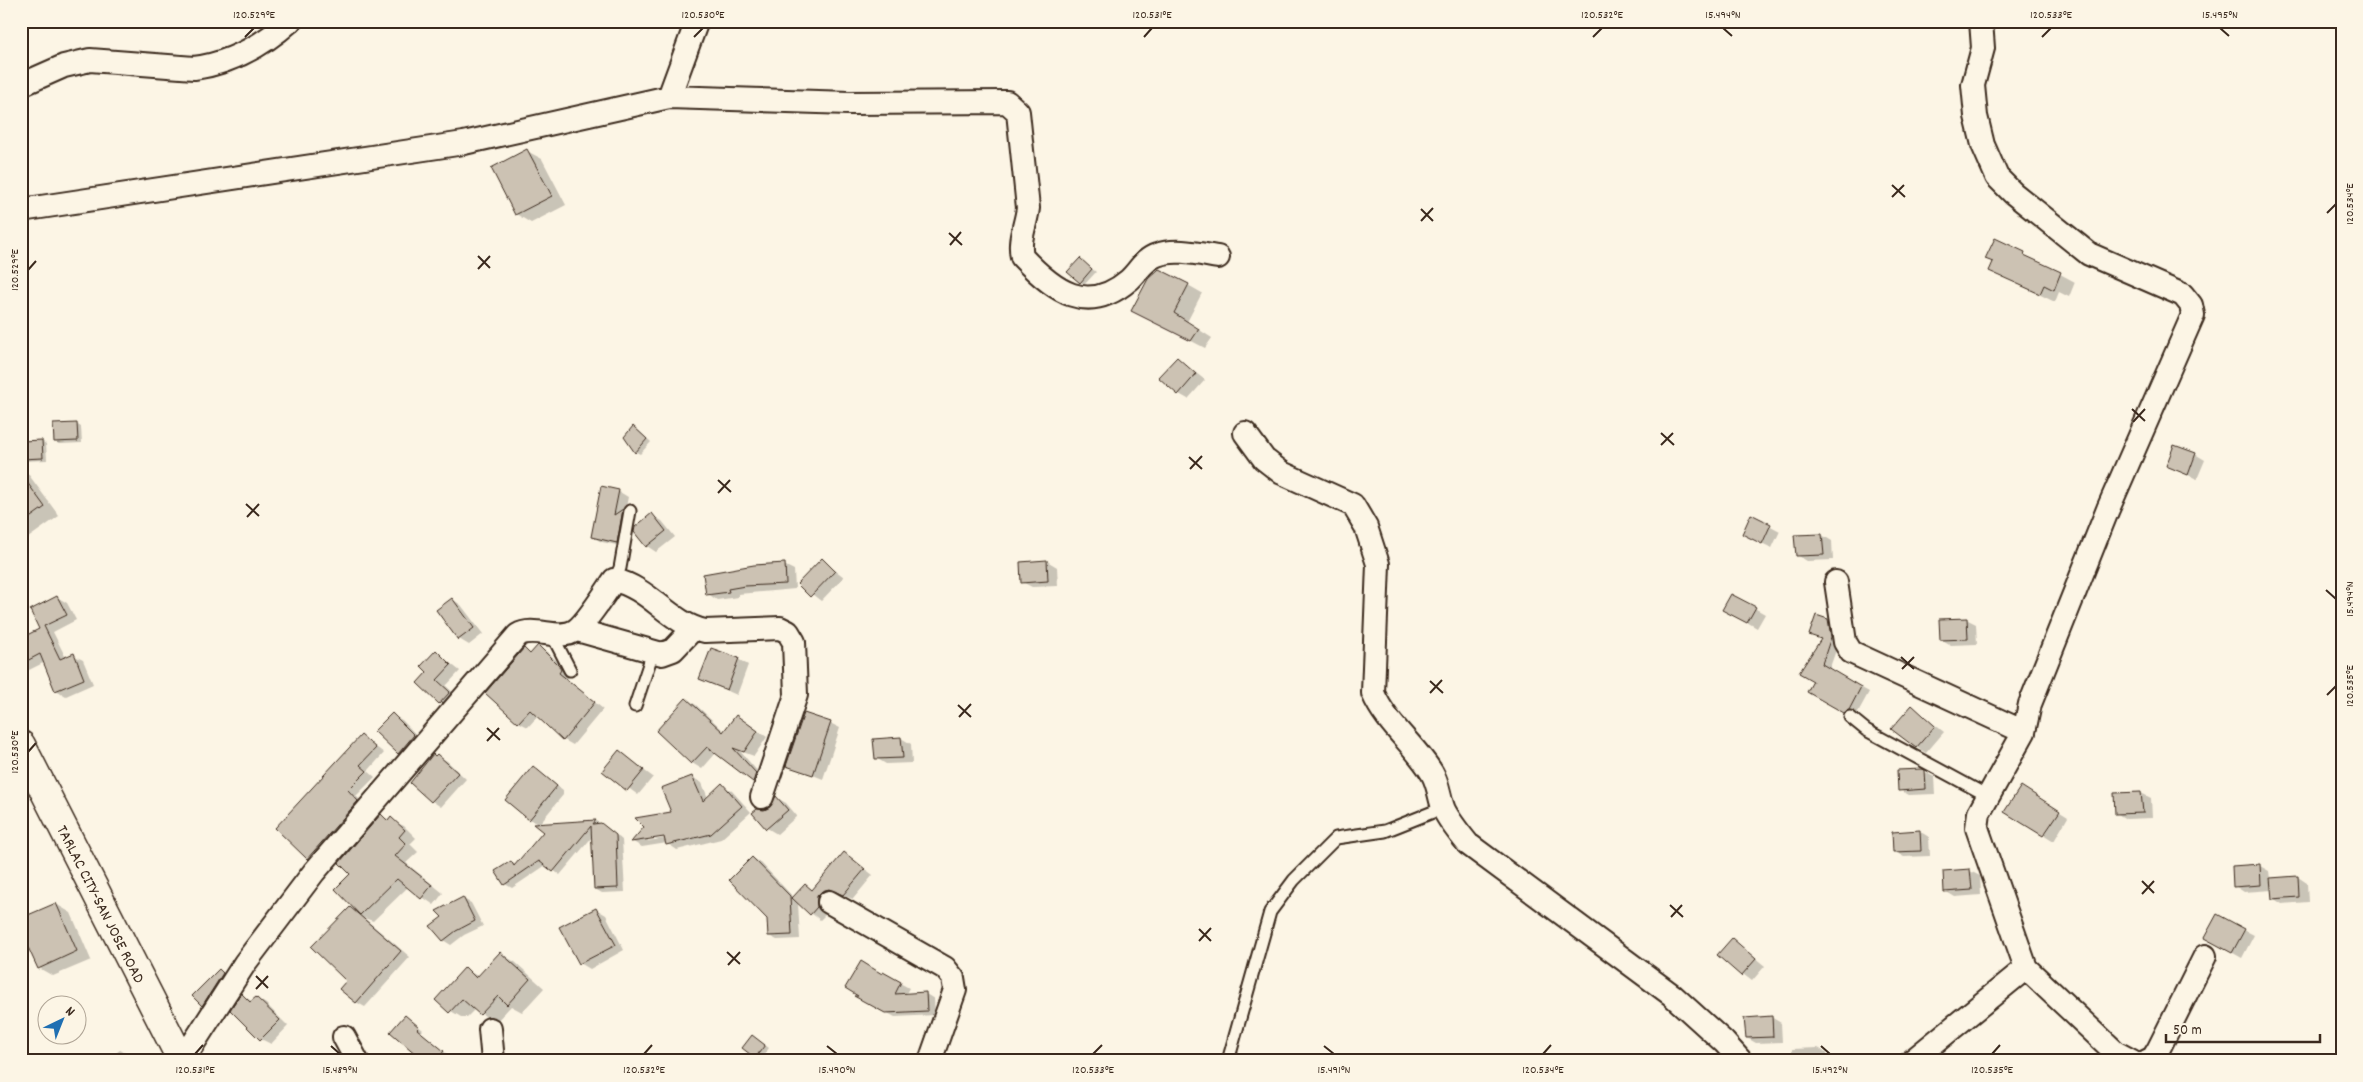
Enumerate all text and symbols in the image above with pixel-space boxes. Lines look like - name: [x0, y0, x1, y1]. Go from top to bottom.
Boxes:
- text: 120.529°E: [233, 7, 276, 24]
- text: 120.530°E: [681, 7, 725, 24]
- text: 120.531°E: [1132, 7, 1172, 24]
- text: 120.532°E: [1581, 7, 1623, 24]
- text: 15.494°N: [1705, 7, 1741, 24]
- text: 120.533°E: [2030, 7, 2073, 24]
- text: 15.495°N: [2202, 7, 2238, 24]
- text: 120.534°E: [2342, 183, 2359, 225]
- text: 120.529°E: [7, 248, 24, 291]
- text: 15.494°N: [2342, 581, 2359, 617]
- text: 120.535°E: [2342, 664, 2359, 707]
- text: 120.530°E: [7, 730, 24, 774]
- street label: TARLAC CITY-SAN JOSE ROAD: [50, 822, 150, 988]
- north arrow: [38, 994, 88, 1044]
- text: N: [60, 1002, 79, 1022]
- scale bar: [2166, 1012, 2319, 1044]
- text: 50 m: [2173, 1020, 2202, 1042]
- text: 120.531°E: [175, 1062, 215, 1079]
- text: 15.489°N: [322, 1062, 358, 1079]
- text: 120.532°E: [623, 1062, 665, 1079]
- text: 15.490°N: [819, 1062, 856, 1079]
- text: 120.533°E: [1072, 1062, 1115, 1079]
- text: 15.491°N: [1317, 1062, 1351, 1079]
- text: 120.534°E: [1522, 1062, 1564, 1079]
- text: 15.492°N: [1812, 1062, 1848, 1079]
- text: 120.535°E: [1971, 1062, 2014, 1079]

